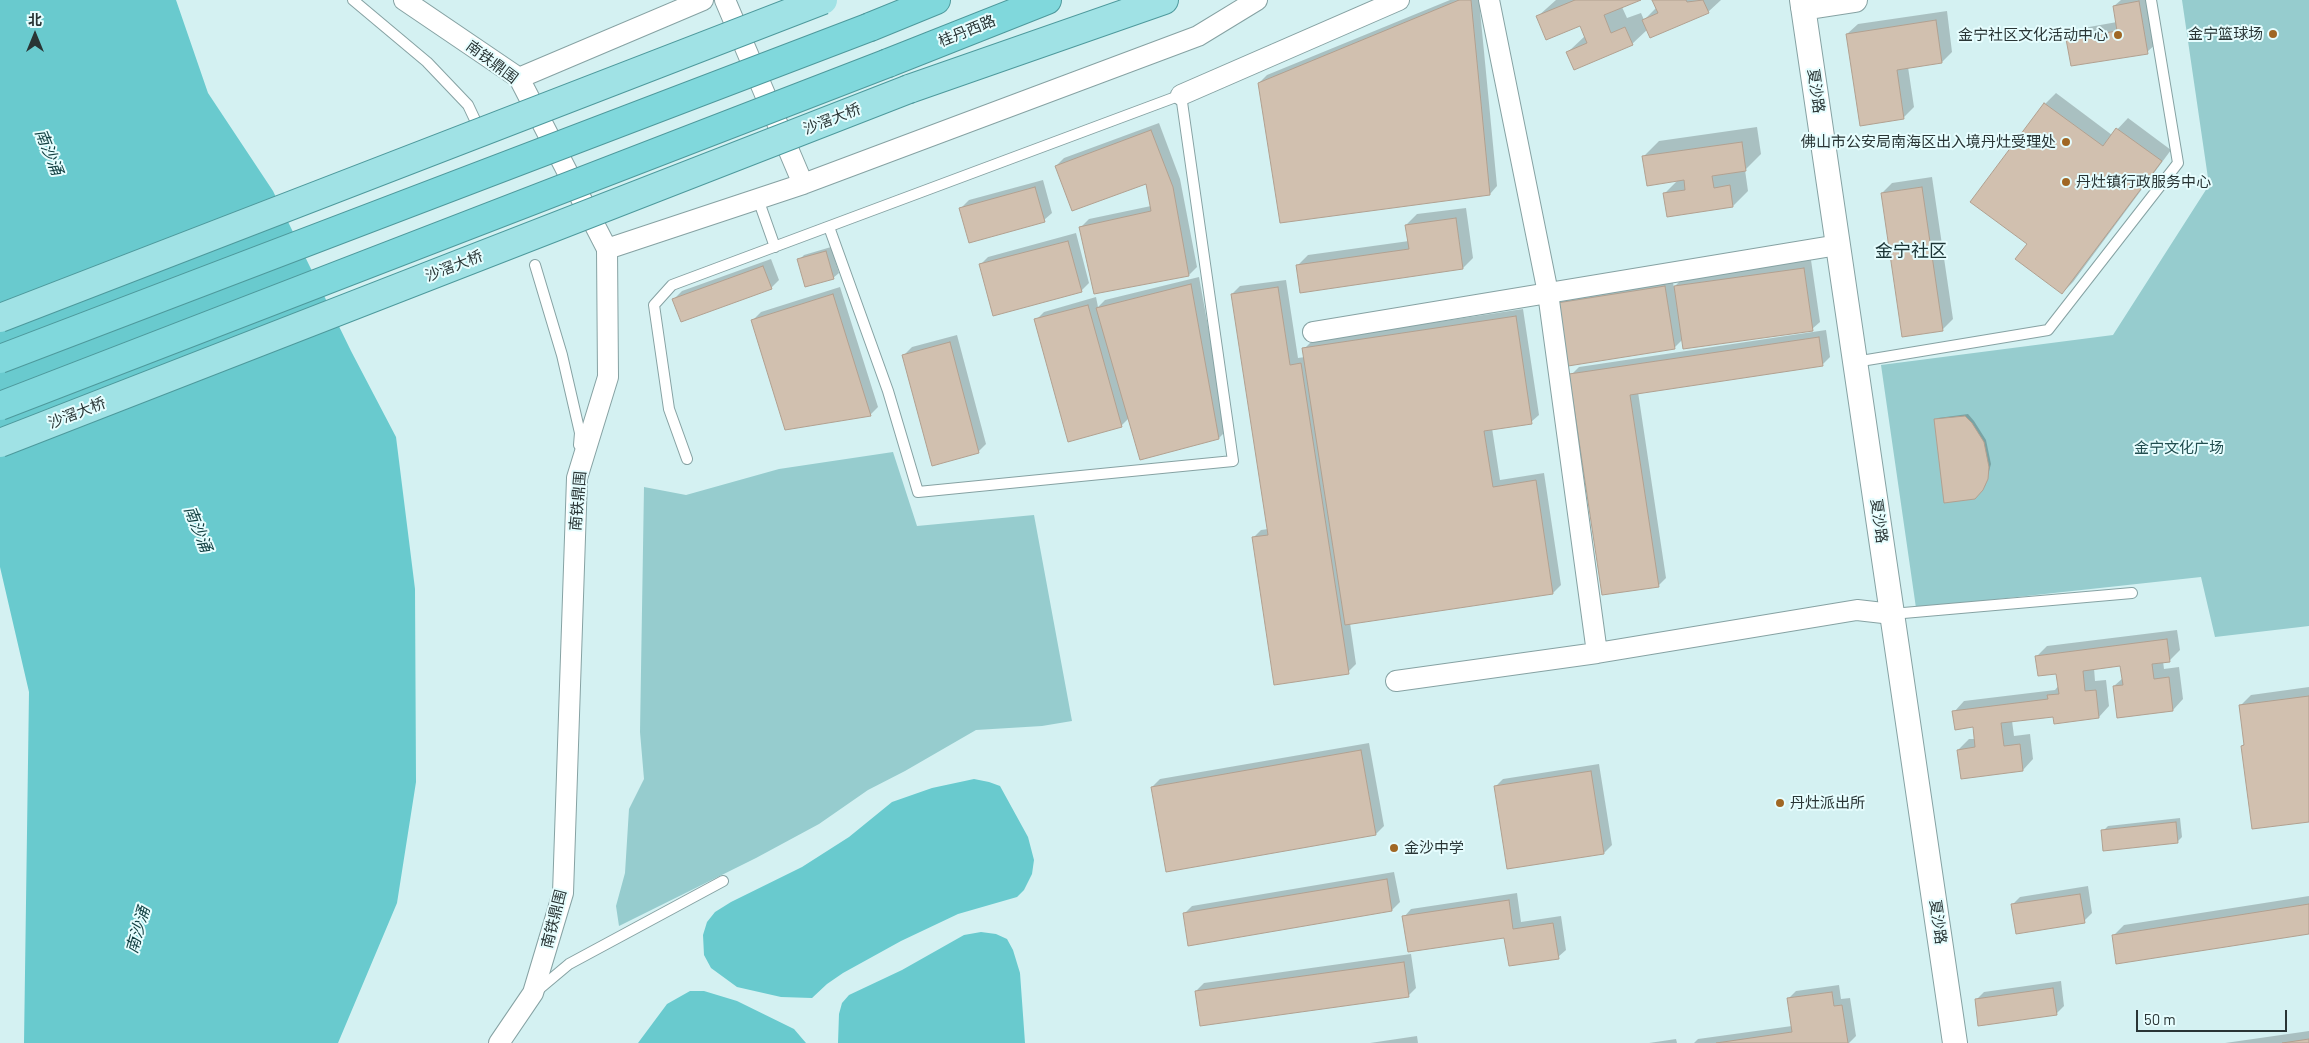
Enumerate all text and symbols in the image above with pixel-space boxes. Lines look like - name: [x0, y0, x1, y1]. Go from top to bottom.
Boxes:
- north arrow: [10, 10, 60, 60]
- text: 北: [28, 11, 42, 28]
- street label: 桂丹西路: [936, 11, 998, 51]
- place label: 金宁篮球场: [2188, 25, 2263, 43]
- place label: 金宁社区文化活动中心: [1958, 26, 2108, 44]
- marker: 金宁篮球场: [2267, 28, 2279, 40]
- marker: 金宁社区文化活动中心: [2112, 29, 2124, 41]
- street label: 南铁鼎围: [463, 37, 521, 87]
- street label: 夏沙路: [1804, 67, 1828, 115]
- street label: 沙滘大桥: [801, 100, 863, 138]
- water label: 南沙涌: [31, 126, 67, 178]
- place label: 佛山市公安局南海区出入境丹灶受理处: [1801, 133, 2056, 151]
- marker: 佛山市公安局南海区出入境丹灶受理处: [2060, 136, 2072, 148]
- place label: 丹灶镇行政服务中心: [2076, 173, 2211, 191]
- marker: 丹灶镇行政服务中心: [2060, 176, 2072, 188]
- district label: 金宁社区: [1875, 240, 1947, 262]
- street label: 沙滘大桥: [423, 247, 485, 285]
- street label: 沙滘大桥: [46, 394, 108, 432]
- park label: 金宁文化广场: [2134, 439, 2224, 457]
- street label: 南铁鼎围: [566, 470, 590, 532]
- street label: 夏沙路: [1867, 497, 1891, 545]
- water label: 南沙涌: [180, 503, 216, 555]
- place label: 丹灶派出所: [1790, 794, 1865, 812]
- marker: 丹灶派出所: [1774, 797, 1786, 809]
- place label: 金沙中学: [1404, 839, 1464, 857]
- marker: 金沙中学: [1388, 842, 1400, 854]
- street label: 南铁鼎围: [538, 888, 570, 950]
- street label: 夏沙路: [1926, 898, 1950, 946]
- water label: 南沙涌: [122, 904, 154, 956]
- scale bar: [2139, 1000, 2290, 1032]
- text: 50 m: [2144, 1010, 2176, 1028]

